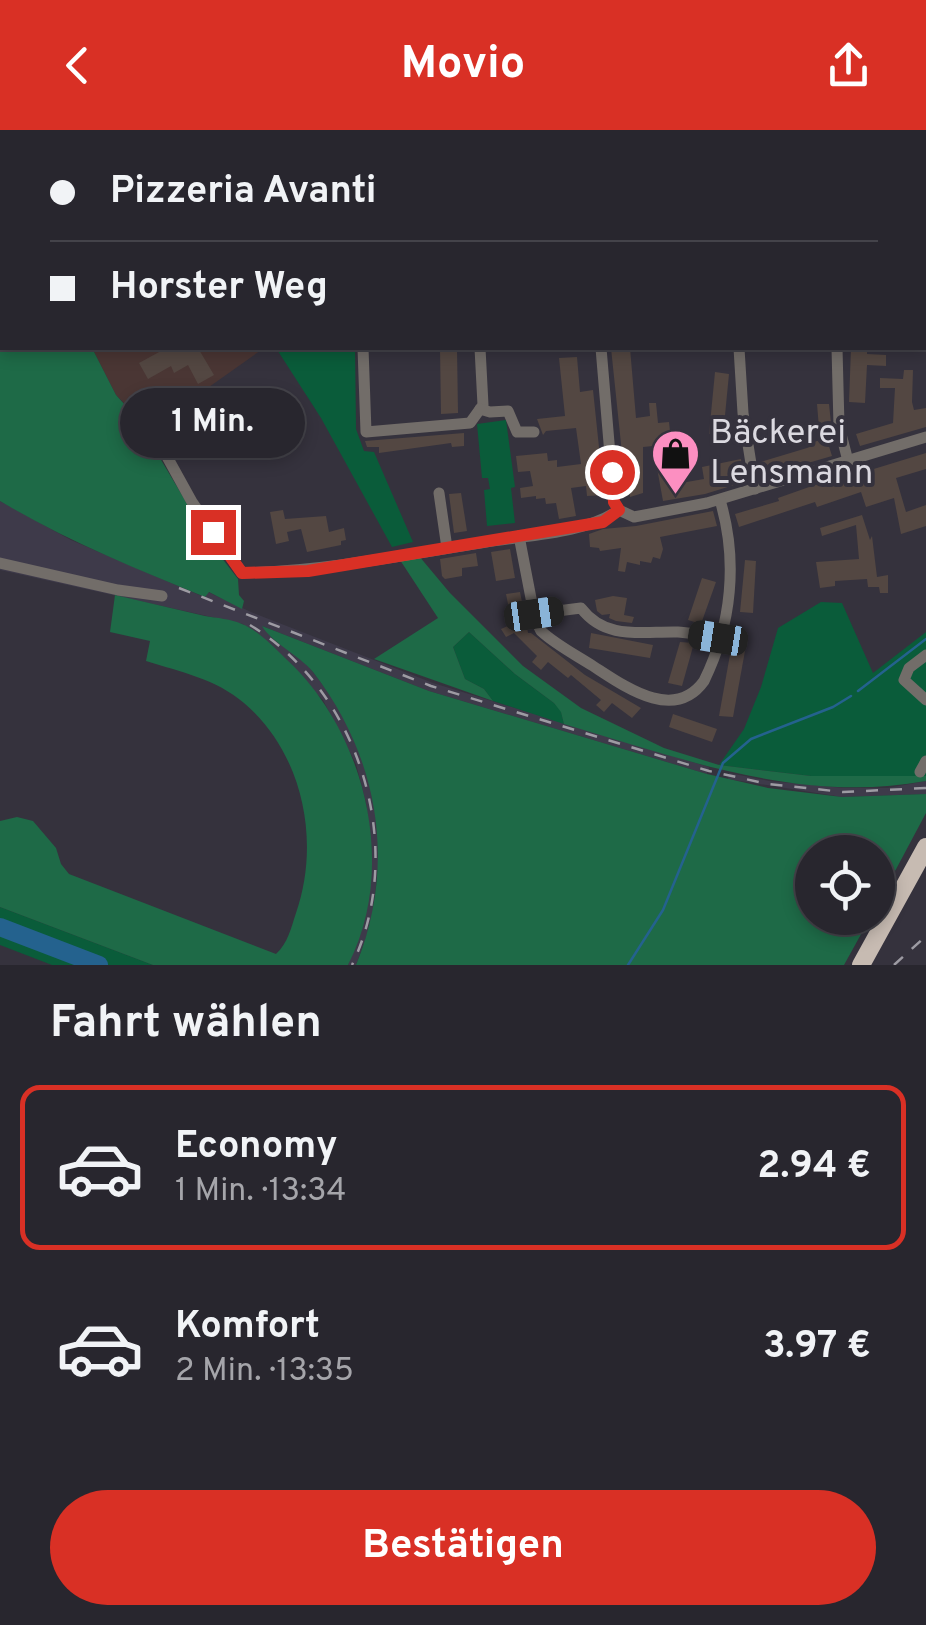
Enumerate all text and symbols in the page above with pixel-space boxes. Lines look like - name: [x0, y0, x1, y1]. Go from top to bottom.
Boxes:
- text: Movio: [401, 37, 525, 94]
- icon: back: [50, 38, 105, 93]
- icon: share: [821, 38, 876, 93]
- text: Pizzeria Avanti: [110, 168, 376, 217]
- text: Horster Weg: [110, 264, 328, 313]
- callout: 1 Min.: [120, 387, 306, 457]
- text: 1 Min.: [171, 403, 254, 443]
- place label: Bäckerei Lensmann: [710, 412, 873, 496]
- shop icon: Bäckerei Lensmann: [649, 428, 701, 496]
- route start: [590, 450, 635, 495]
- route end: [191, 510, 236, 555]
- car: [502, 595, 566, 633]
- car: [686, 618, 750, 658]
- map controls: [795, 835, 895, 935]
- button: locate: [795, 835, 895, 935]
- text: Fahrt wählen: [50, 996, 322, 1053]
- icon: car: [55, 1123, 145, 1213]
- text: Economy: [175, 1123, 337, 1172]
- text: 2.94 €: [757, 1143, 871, 1192]
- text: 1 Min. · 13:34: [175, 1172, 346, 1212]
- icon: car: [55, 1303, 145, 1393]
- text: Komfort: [175, 1303, 320, 1352]
- text: 3.97 €: [763, 1323, 871, 1372]
- text: 2 Min. · 13:35: [175, 1352, 354, 1392]
- button: Bestätigen: [50, 1490, 876, 1605]

